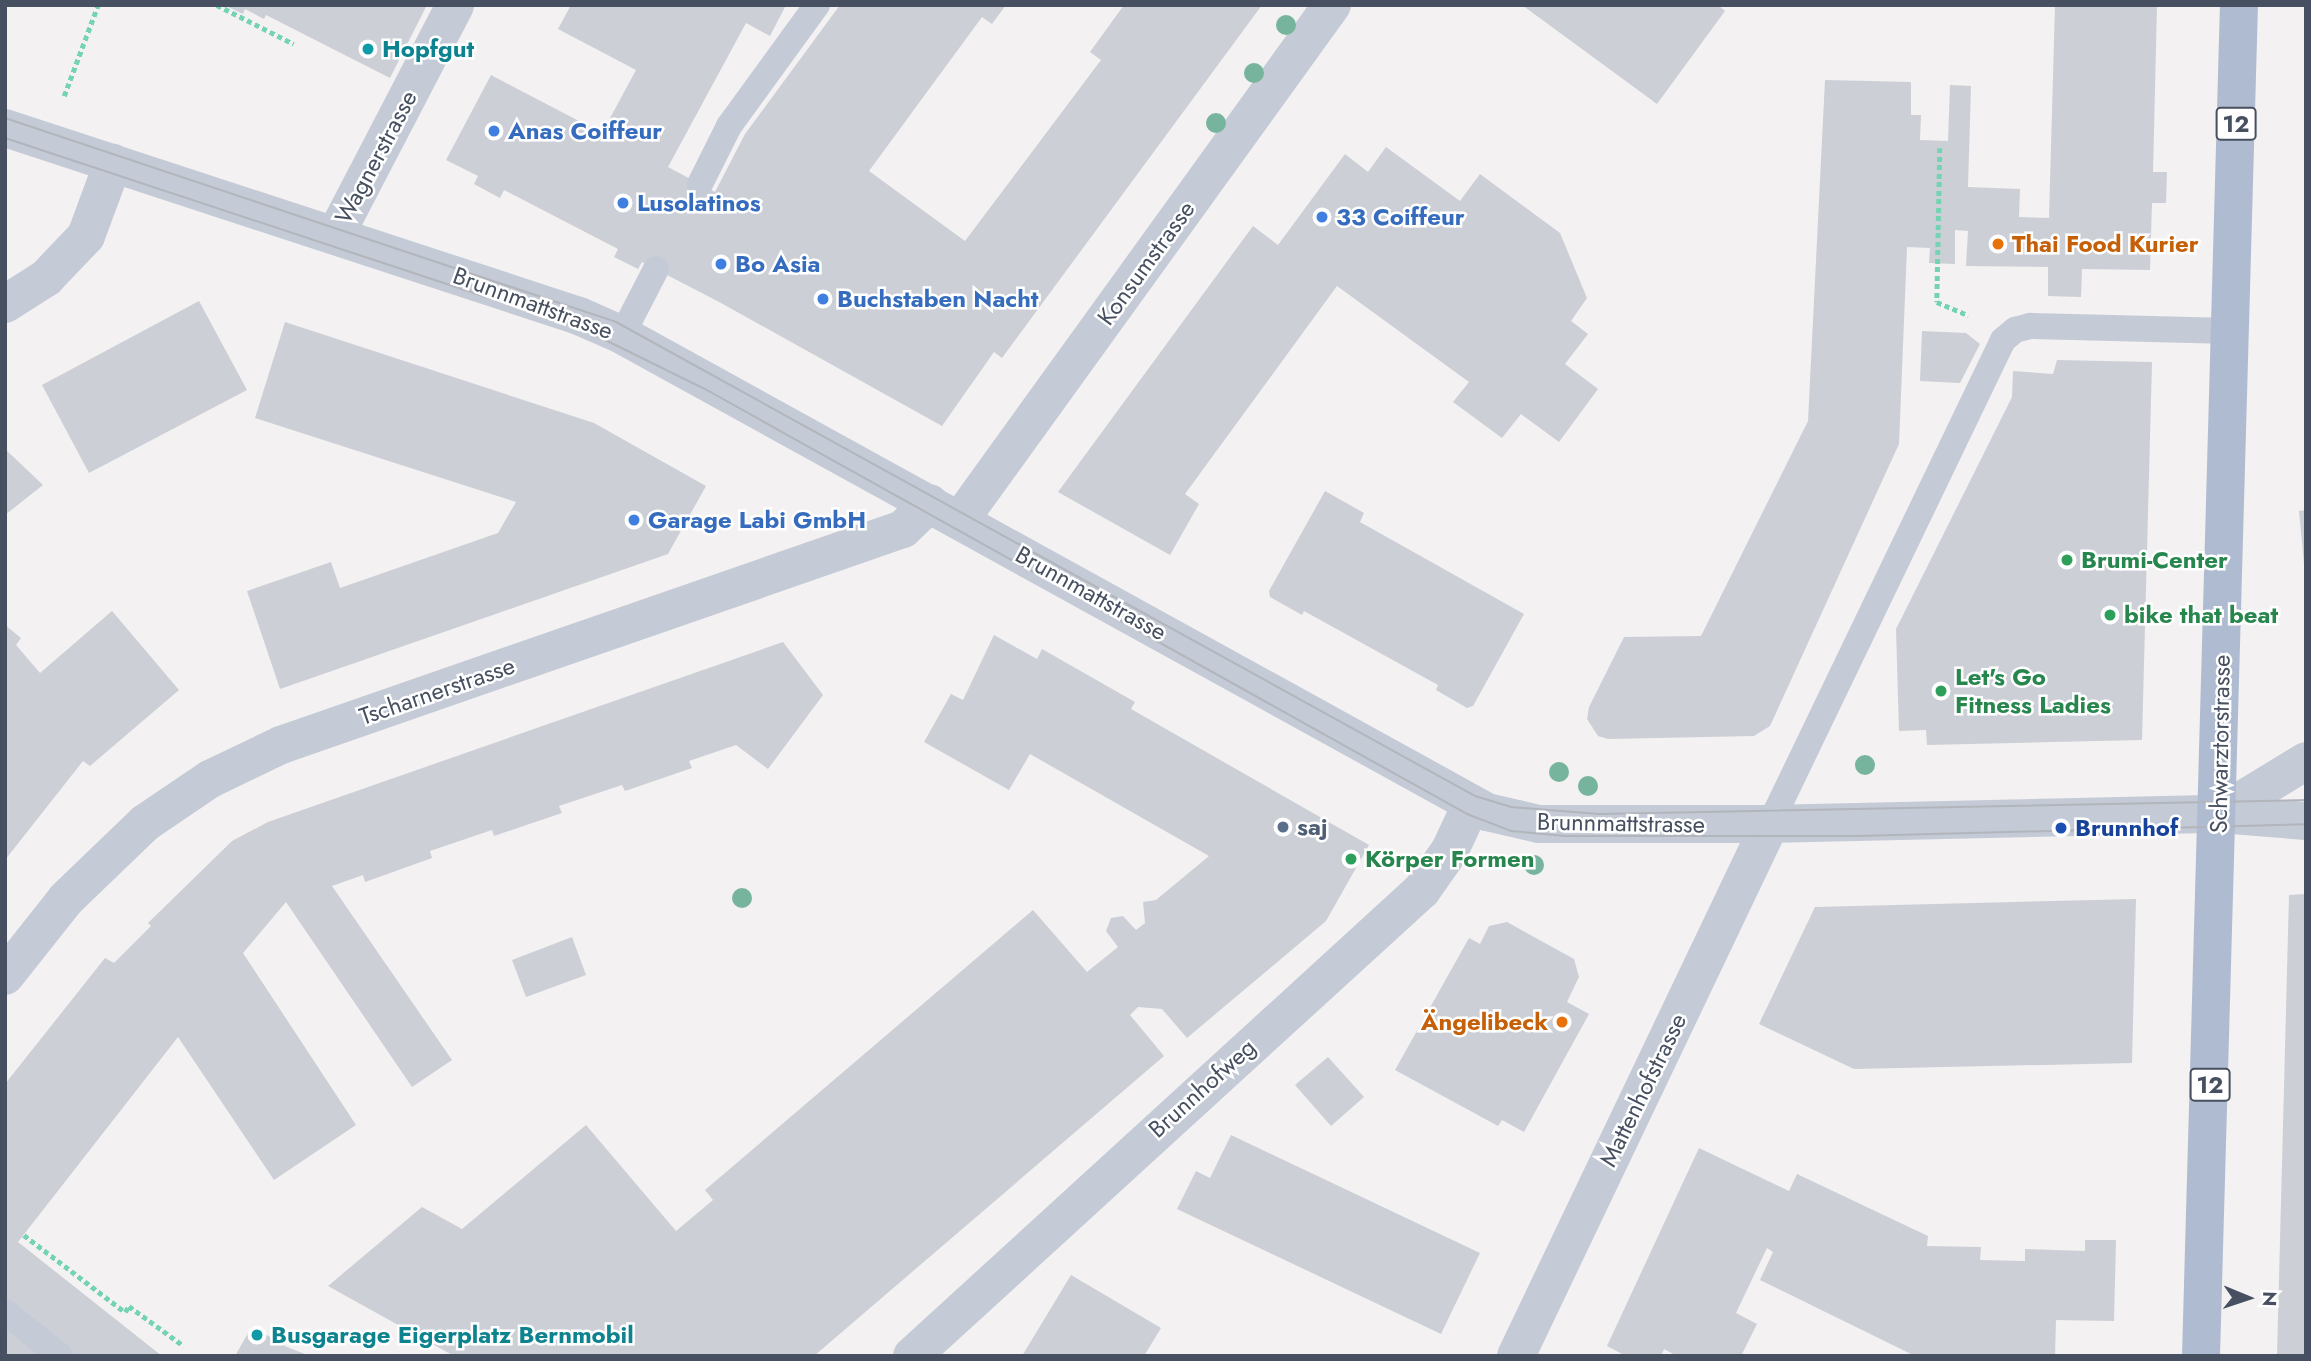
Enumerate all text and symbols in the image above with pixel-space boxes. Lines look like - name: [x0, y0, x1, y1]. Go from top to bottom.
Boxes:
- place label: Hopfgut: [382, 35, 474, 63]
- marker: Hopfgut: [360, 41, 376, 57]
- street label: Wagnerstrasse: [329, 85, 423, 229]
- road number: 12: [2215, 105, 2257, 144]
- place label: Anas Coiffeur: [508, 117, 662, 145]
- marker: Anas Coiffeur: [486, 123, 502, 139]
- place label: Lusolatinos: [637, 189, 761, 217]
- marker: Lusolatinos: [615, 195, 631, 211]
- street label: Konsumstrasse: [1091, 195, 1201, 331]
- place label: 33 Coiffeur: [1336, 203, 1465, 231]
- marker: 33 Coiffeur: [1314, 209, 1330, 225]
- place label: Thai Food Kurier: [2012, 230, 2199, 258]
- marker: Thai Food Kurier: [1990, 236, 2006, 252]
- place label: Bo Asia: [735, 250, 820, 278]
- marker: Bo Asia: [713, 256, 729, 272]
- street label: Brunnmattstrasse: [449, 261, 617, 345]
- place label: Buchstaben Nacht: [837, 285, 1038, 313]
- marker: Buchstaben Nacht: [815, 291, 831, 307]
- place label: Garage Labi GmbH: [648, 506, 866, 534]
- marker: Garage Labi GmbH: [626, 512, 642, 528]
- street label: Brunnmattstrasse: [1010, 540, 1172, 646]
- place label: Brumi-Center: [2081, 546, 2228, 574]
- marker: Brumi-Center: [2059, 552, 2075, 568]
- place label: bike that beat: [2124, 601, 2278, 629]
- marker: bike that beat: [2102, 607, 2118, 623]
- street label: Tscharnerstrasse: [356, 651, 518, 731]
- street label: Schwarztorstrasse: [2204, 654, 2236, 834]
- place label: Let's Go Fitness Ladies: [1955, 663, 2111, 719]
- marker: Let's Go Fitness Ladies: [1933, 683, 1949, 699]
- street label: Brunnmattstrasse: [1537, 807, 1705, 839]
- place label: saj: [1297, 813, 1327, 841]
- place label: Brunnhof: [2075, 814, 2178, 842]
- marker: saj: [1275, 819, 1291, 835]
- marker: Brunnhof: [2053, 820, 2069, 836]
- place label: Körper Formen: [1365, 845, 1535, 873]
- marker: Körper Formen: [1343, 851, 1359, 867]
- place label: Ängelibeck: [1421, 1008, 1548, 1036]
- street label: Mattenhofstrasse: [1593, 1009, 1693, 1171]
- marker: Ängelibeck: [1554, 1014, 1570, 1030]
- street label: Brunnhofweg: [1143, 1032, 1261, 1144]
- road number: 12: [2189, 1066, 2231, 1104]
- north arrow: [2213, 1263, 2283, 1333]
- text: N: [2256, 1291, 2283, 1307]
- place label: Busgarage Eigerplatz Bernmobil: [271, 1321, 634, 1349]
- marker: Busgarage Eigerplatz Bernmobil: [249, 1327, 265, 1343]

